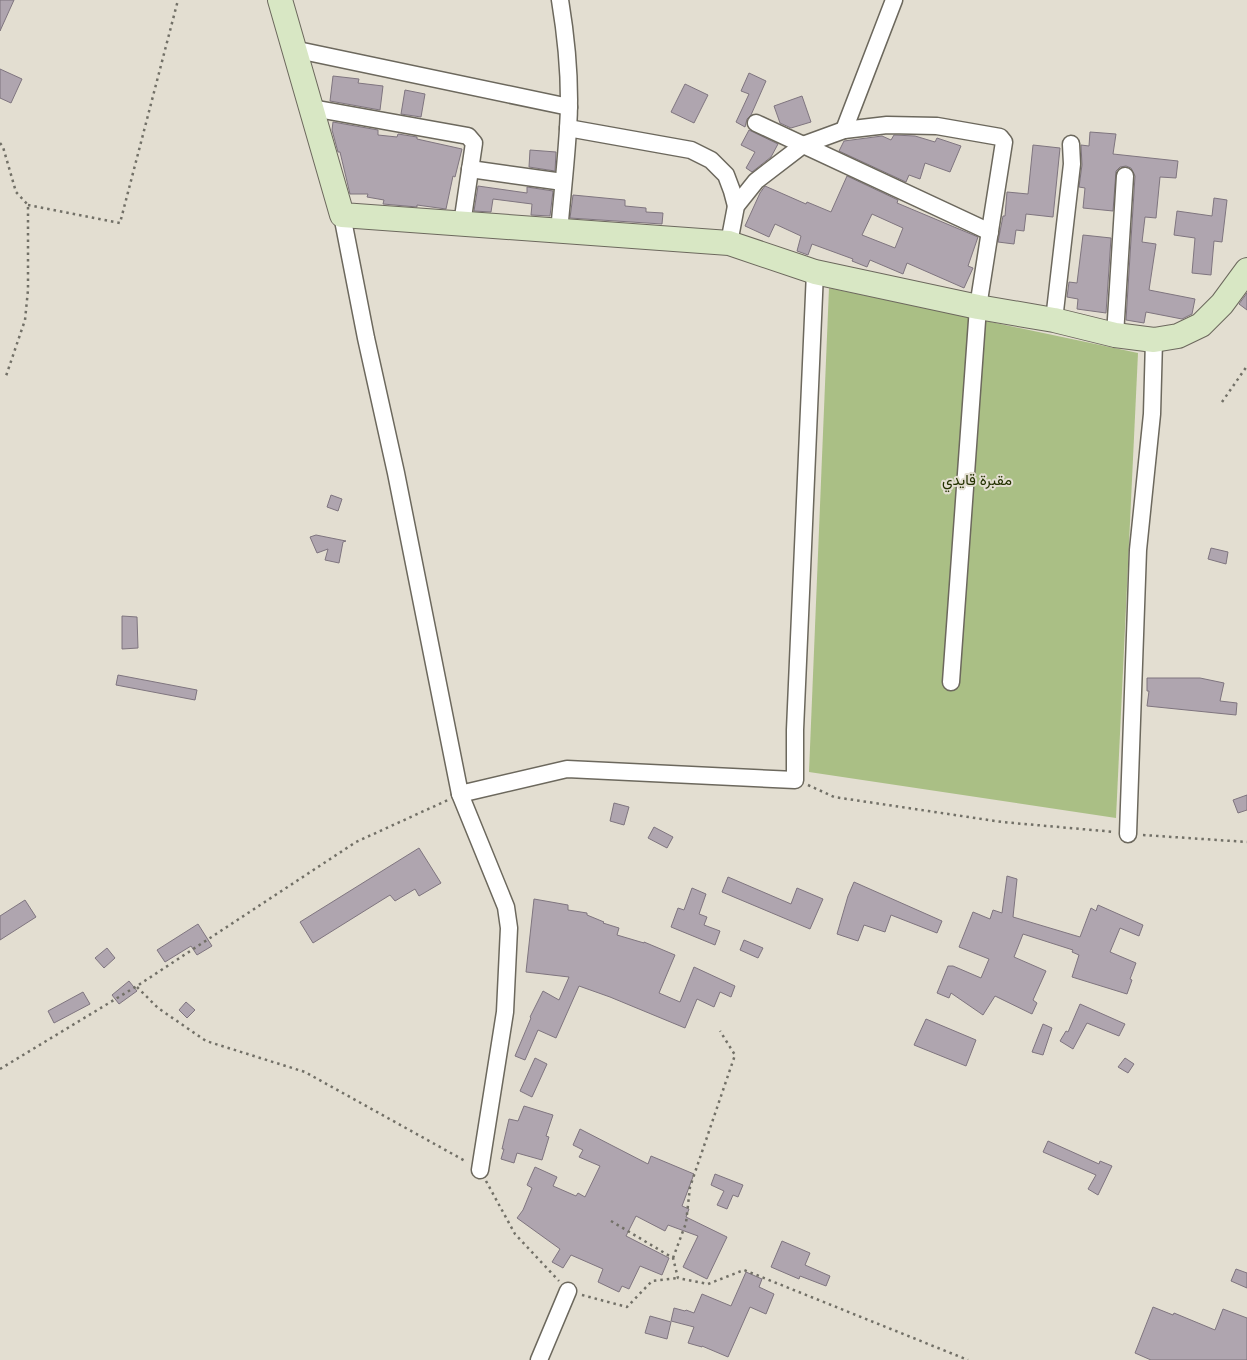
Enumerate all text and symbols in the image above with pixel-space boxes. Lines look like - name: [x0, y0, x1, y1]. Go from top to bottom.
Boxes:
- park label: مقبرة قايدي: [942, 470, 1012, 493]

